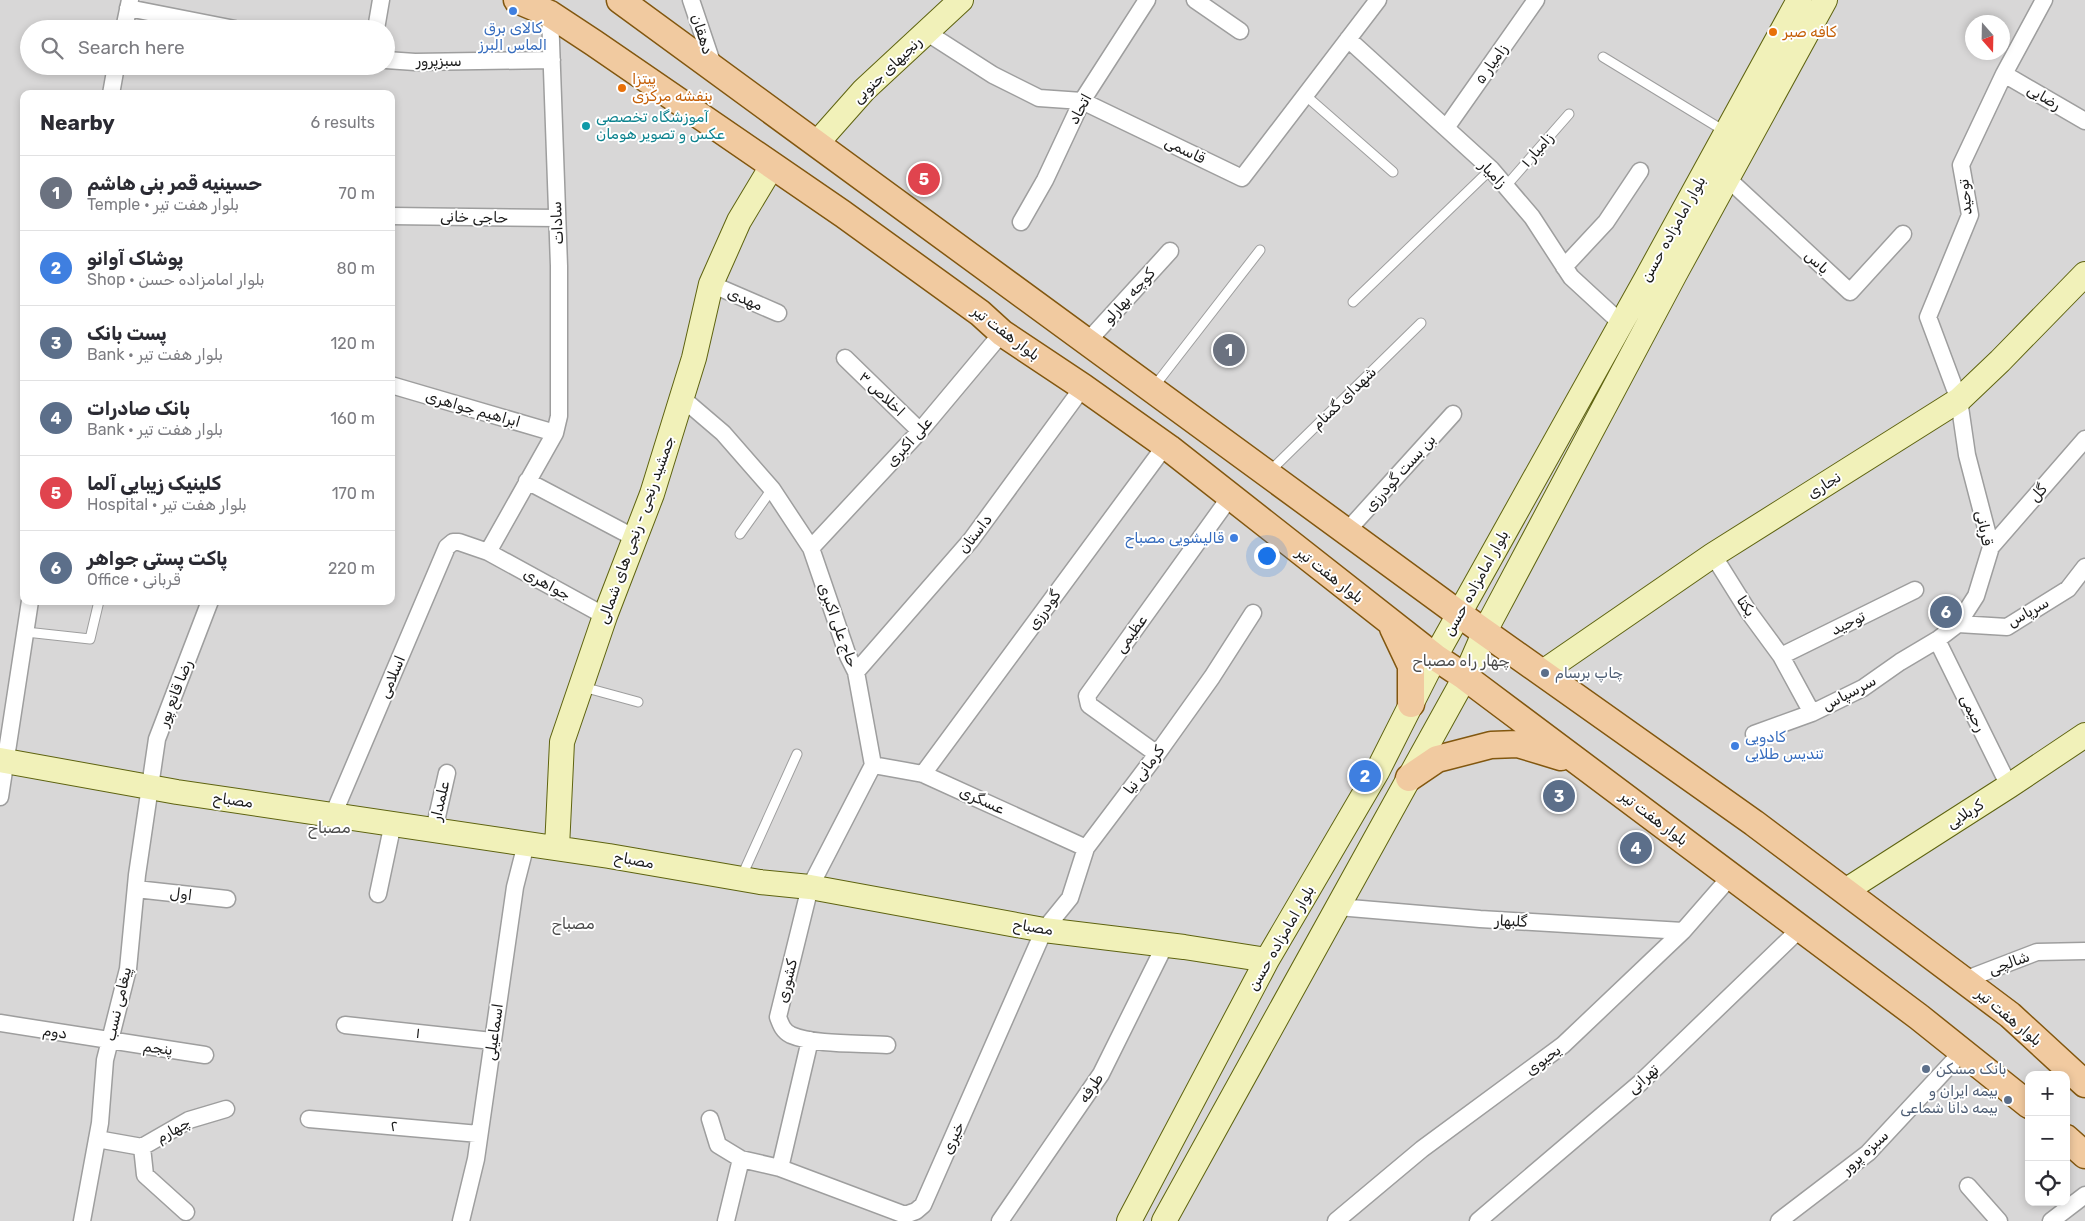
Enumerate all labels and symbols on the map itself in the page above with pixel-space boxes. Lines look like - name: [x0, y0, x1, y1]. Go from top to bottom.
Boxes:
- marker: کالای برق الماس البرز: [507, 5, 519, 17]
- street label: دهقان: [687, 12, 717, 56]
- north arrow: [1965, 15, 2010, 60]
- place label: کالای برق الماس البرز: [478, 19, 547, 54]
- place label: کافه صبر: [1782, 23, 1837, 41]
- marker: کافه صبر: [1767, 26, 1779, 38]
- street label: رنجیهای جنوبی: [849, 32, 925, 107]
- street label: زامیار ۵: [1471, 40, 1511, 88]
- street label: سبزپرور: [415, 52, 462, 71]
- place label: پیتزا بنفشه مرکزی: [632, 70, 713, 105]
- street label: رضایی: [2024, 80, 2064, 114]
- marker: پیتزا بنفشه مرکزی: [616, 82, 628, 94]
- street label: اتحاد: [1065, 91, 1095, 127]
- place label: آموزشگاه تخصصی عکس و تصویر هومان: [596, 108, 725, 144]
- marker: آموزشگاه تخصصی عکس و تصویر هومان: [580, 120, 592, 132]
- street label: زامیار ۱: [1517, 129, 1557, 171]
- street label: قاسمی: [1162, 133, 1208, 167]
- street label: زامیار: [1475, 156, 1511, 192]
- pin: 5: [908, 160, 940, 198]
- street label: بلوار امامزاده حسن: [1637, 173, 1709, 285]
- street label: توحید: [1954, 178, 1976, 216]
- street label: سادات: [547, 201, 567, 245]
- street label: حاجی خانی: [440, 207, 508, 227]
- street label: یاس: [1801, 246, 1833, 278]
- street label: کوچه بهارلو: [1099, 264, 1159, 328]
- street label: مهدی: [725, 284, 765, 314]
- street label: بلوار هفت تیر: [968, 301, 1043, 364]
- pin: 1: [1213, 331, 1245, 369]
- street label: شهدای گمنام: [1308, 363, 1381, 434]
- street label: اخلاص ۳: [855, 368, 909, 420]
- street label: ابراهیم جواهری: [423, 387, 523, 432]
- street label: علی اکبری: [882, 413, 936, 471]
- street label: بن بست گودرزی: [1361, 431, 1439, 515]
- street label: جمشید رنجی - رنجی های شمالی: [594, 434, 678, 626]
- street label: نجاری: [1804, 468, 1844, 502]
- street label: گل: [2025, 480, 2051, 506]
- street label: قربانی: [1972, 509, 1996, 547]
- street label: داستان: [954, 511, 996, 557]
- street label: بلوار امامزاده حسن: [1440, 527, 1512, 639]
- place label: قالیشویی مصباح: [1125, 529, 1224, 549]
- marker: قالیشویی مصباح: [1228, 532, 1240, 544]
- your location: [1254, 543, 1280, 569]
- street label: بلوار هفت تیر: [1292, 543, 1367, 607]
- street label: جواهری: [520, 564, 574, 604]
- street label: حاج علی اکبری: [812, 580, 862, 670]
- street label: گودرزی: [1024, 586, 1065, 633]
- street label: یکتا: [1733, 592, 1759, 620]
- pin: 6: [1930, 593, 1962, 631]
- street label: سرپاس: [2004, 593, 2053, 632]
- street label: توحید: [1828, 607, 1868, 639]
- street label: عظیمی: [1111, 611, 1151, 657]
- district label: چهار راه مصباح: [1412, 651, 1510, 672]
- street label: اسلامی: [375, 653, 409, 701]
- street label: رضا قانع پور: [154, 657, 198, 731]
- place label: چاپ برسام: [1555, 664, 1623, 683]
- marker: چاپ برسام: [1539, 667, 1551, 679]
- street label: سرسپاس: [1819, 671, 1879, 716]
- street label: رحیمی: [1956, 691, 1990, 735]
- place label: کادویی تندیس طلایی: [1745, 728, 1824, 763]
- marker: کادویی تندیس طلایی: [1729, 740, 1741, 752]
- street label: کرمانی نیا: [1120, 742, 1168, 798]
- pin: 2: [1349, 757, 1381, 795]
- pin: 3: [1543, 777, 1575, 815]
- street label: علمدار: [427, 780, 453, 823]
- street label: عسگری: [957, 782, 1007, 818]
- street label: بلوار هفت تیر: [1616, 786, 1691, 849]
- street label: مصباح: [211, 788, 254, 814]
- street label: کربلایی: [1943, 795, 1987, 832]
- district label: مصباح: [307, 818, 351, 839]
- pin: 4: [1620, 829, 1652, 867]
- street label: مصباح: [612, 848, 655, 874]
- street label: بلوار امامزاده حسن: [1244, 882, 1318, 994]
- street label: اول: [169, 884, 193, 905]
- street label: گلبهار: [1493, 911, 1528, 931]
- district label: مصباح: [551, 914, 595, 935]
- street label: مصباح: [1011, 915, 1054, 941]
- street label: شالچی: [1986, 947, 2032, 979]
- street label: کشوری: [773, 957, 801, 1005]
- street label: پیغامی نسب: [101, 965, 136, 1043]
- street label: بلوار هفت تیر: [1972, 984, 2046, 1050]
- street label: اسماعیلی: [481, 1002, 507, 1062]
- street label: دوم: [41, 1021, 68, 1044]
- street label: ۱: [415, 1024, 421, 1042]
- street label: پنجم: [142, 1037, 174, 1060]
- street label: یحیوی: [1522, 1041, 1564, 1079]
- street label: تهرانی: [1624, 1060, 1662, 1098]
- place label: بانک مسکن: [1936, 1060, 2007, 1078]
- marker: بانک مسکن: [1920, 1063, 1932, 1075]
- street label: طرفه: [1075, 1070, 1107, 1106]
- place label: بیمه ایران و بیمه دانا شماعی: [1900, 1082, 1998, 1117]
- marker: بیمه ایران و بیمه دانا شماعی: [2002, 1094, 2014, 1106]
- street label: چهارم: [153, 1113, 193, 1147]
- street label: ۲: [390, 1117, 398, 1135]
- street label: خیری: [938, 1119, 968, 1157]
- street label: سبزه پرور: [1837, 1126, 1893, 1179]

